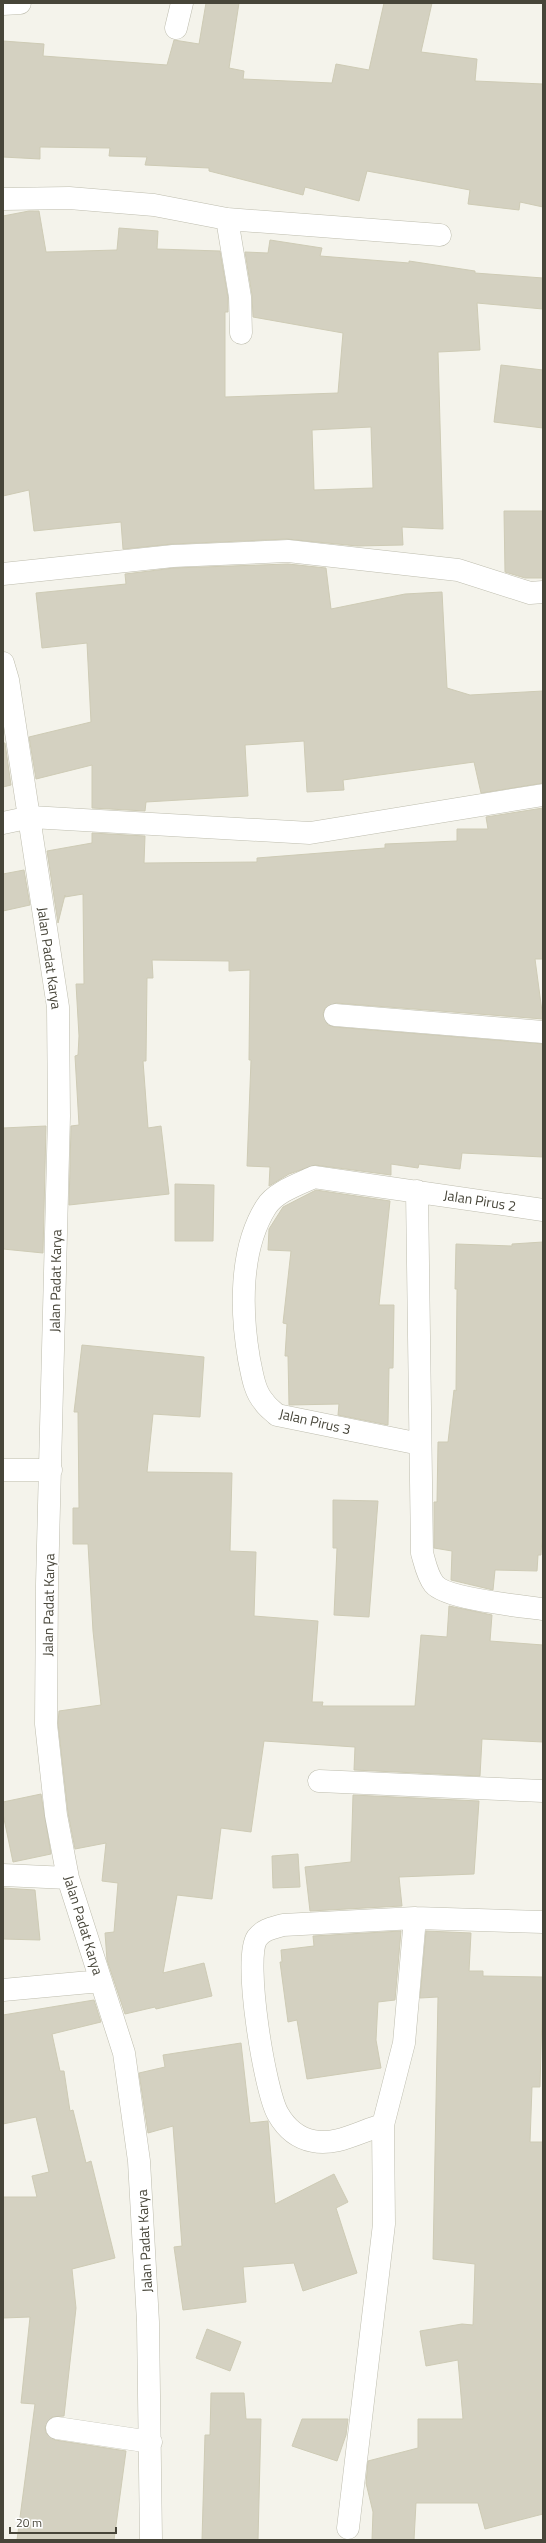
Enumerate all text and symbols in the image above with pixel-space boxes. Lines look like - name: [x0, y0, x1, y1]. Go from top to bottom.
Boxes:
- street label: Jalan Padat Karya: [32, 906, 68, 1010]
- street label: Jalan Pirus 2: [442, 1184, 518, 1216]
- street label: Jalan Padat Karya: [44, 1229, 66, 1333]
- street label: Jalan Pirus 3: [277, 1403, 353, 1439]
- street label: Jalan Padat Karya: [37, 1553, 59, 1657]
- street label: Jalan Padat Karya: [59, 1873, 109, 1977]
- street label: Jalan Padat Karya: [131, 2189, 157, 2293]
- scale bar: [10, 2509, 116, 2535]
- text: 20 m: [16, 2513, 42, 2532]

